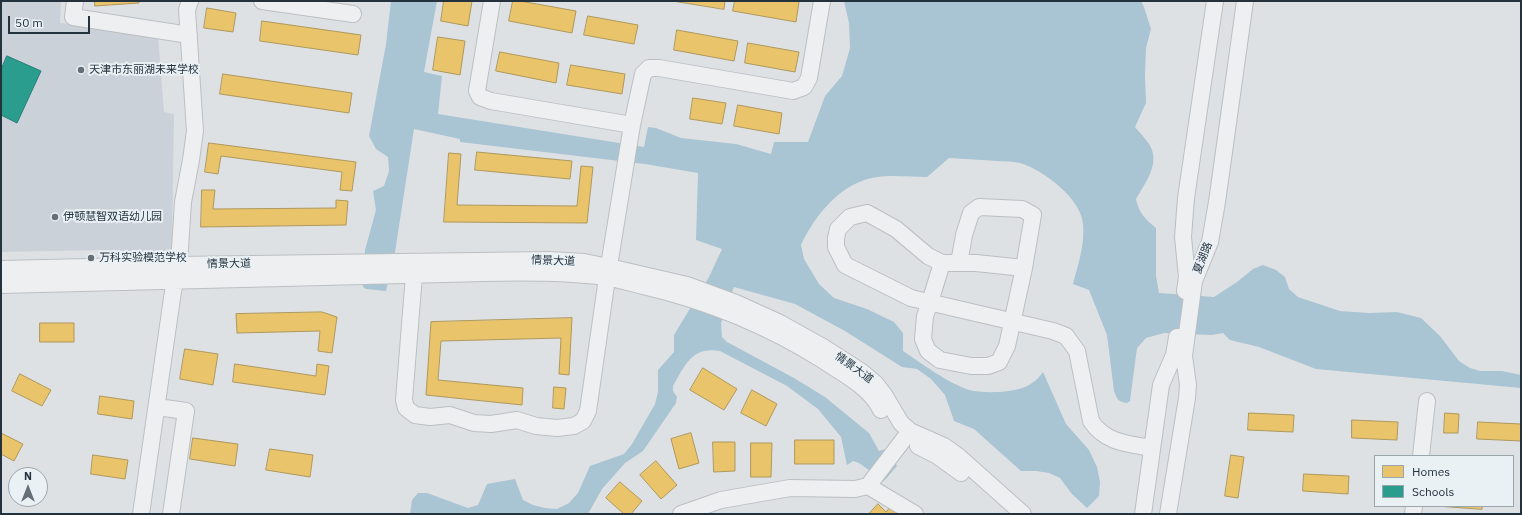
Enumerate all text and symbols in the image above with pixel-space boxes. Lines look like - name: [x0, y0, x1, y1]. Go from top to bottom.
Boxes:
- scale bar: [10, 8, 92, 34]
- text: 50 m: [15, 15, 43, 30]
- place label: 天津市东丽湖未来学校: [89, 63, 199, 77]
- marker: 天津市东丽湖未来学校: [76, 65, 86, 75]
- place label: 伊顿慧智双语幼儿园: [63, 210, 162, 224]
- marker: 伊顿慧智双语幼儿园: [50, 212, 60, 222]
- street label: 夏湖路: [1191, 240, 1215, 276]
- place label: 万科实验模范学校: [99, 251, 187, 265]
- marker: 万科实验模范学校: [86, 253, 96, 263]
- street label: 情景大道: [531, 254, 575, 268]
- street label: 情景大道: [207, 257, 251, 271]
- street label: 情景大道: [832, 350, 876, 386]
- legend: [1374, 455, 1514, 507]
- text: Homes: [1412, 464, 1450, 479]
- north arrow: [8, 467, 48, 507]
- text: N: [24, 469, 32, 483]
- text: Schools: [1412, 484, 1454, 499]

